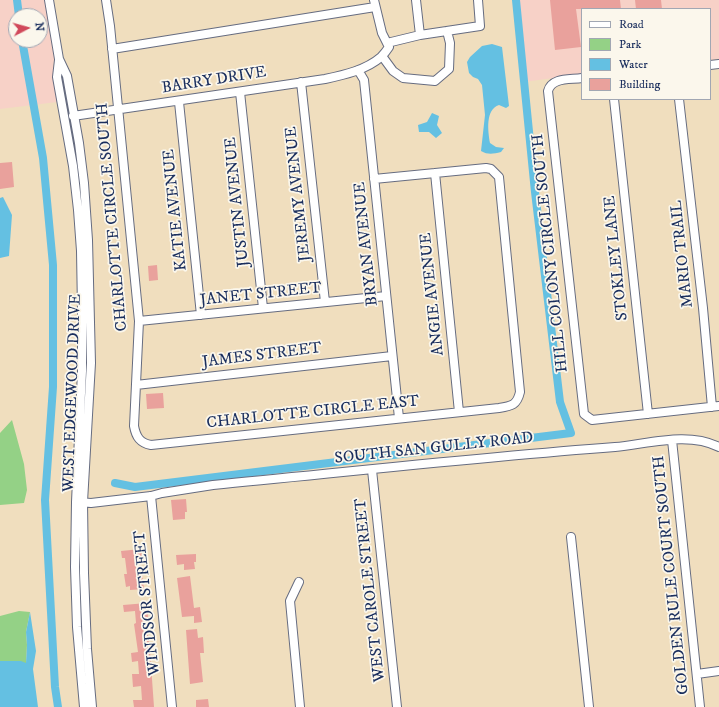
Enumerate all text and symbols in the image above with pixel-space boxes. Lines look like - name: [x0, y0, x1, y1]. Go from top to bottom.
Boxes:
- north arrow: [8, 8, 48, 48]
- legend: [581, 8, 711, 100]
- text: Road: [619, 17, 644, 32]
- text: N: [32, 22, 46, 32]
- text: Park: [619, 37, 641, 52]
- text: Water: [619, 57, 648, 72]
- street label: BARRY DRIVE: [160, 63, 268, 99]
- text: Building: [619, 77, 660, 92]
- street label: CHARLOTTE CIRCLE SOUTH: [93, 102, 133, 332]
- street label: JEREMY AVENUE: [282, 125, 316, 263]
- street label: HILL COLONY CIRCLE SOUTH: [529, 133, 573, 373]
- street label: JUSTIN AVENUE: [222, 136, 254, 268]
- street label: KATIE AVENUE: [160, 148, 192, 272]
- street label: BRYAN AVENUE: [351, 181, 383, 307]
- street label: STOKLEY LANE: [601, 194, 633, 322]
- street label: MARIO TRAIL: [668, 199, 698, 309]
- street label: ANGIE AVENUE: [417, 231, 449, 357]
- street label: JANET STREET: [199, 279, 323, 311]
- street label: WEST EDGEWOOD DRIVE: [60, 294, 86, 492]
- street label: JAMES STREET: [201, 339, 323, 373]
- street label: CHARLOTTE CIRCLE EAST: [206, 392, 420, 434]
- street label: SOUTH SAN GULLY ROAD: [334, 429, 534, 469]
- street label: GOLDEN RULE COURT SOUTH: [650, 454, 694, 696]
- street label: WEST CAROLE STREET: [352, 497, 390, 683]
- street label: WINDSOR STREET: [131, 529, 165, 677]

